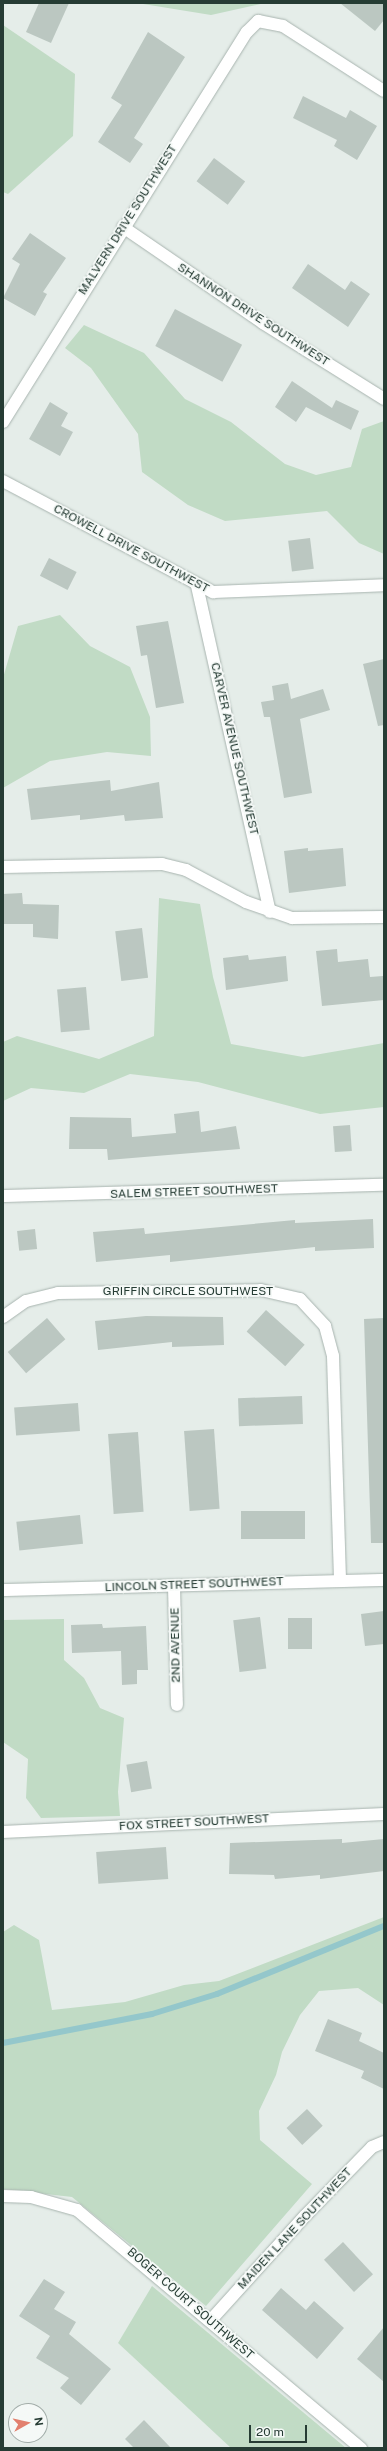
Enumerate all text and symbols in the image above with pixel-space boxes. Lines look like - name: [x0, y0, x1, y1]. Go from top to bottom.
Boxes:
- street label: MALVERN DRIVE SOUTHWEST: [76, 142, 180, 298]
- street label: SHANNON DRIVE SOUTHWEST: [174, 260, 332, 370]
- street label: CROWELL DRIVE SOUTHWEST: [51, 502, 211, 596]
- street label: CARVER AVENUE SOUTHWEST: [207, 661, 261, 837]
- street label: SALEM STREET SOUTHWEST: [110, 1182, 278, 1202]
- street label: GRIFFIN CIRCLE SOUTHWEST: [103, 1285, 273, 1299]
- street label: LINCOLN STREET SOUTHWEST: [104, 1575, 284, 1595]
- street label: 2ND AVENUE: [168, 1607, 184, 1683]
- street label: FOX STREET SOUTHWEST: [119, 1812, 269, 1834]
- street label: MAIDEN LANE SOUTHWEST: [235, 2165, 355, 2293]
- street label: BOGER COURT SOUTHWEST: [124, 2245, 256, 2363]
- north arrow: [8, 2403, 48, 2443]
- text: N: [32, 2416, 45, 2427]
- scale bar: [251, 2417, 309, 2443]
- text: 20 m: [256, 2425, 284, 2439]

